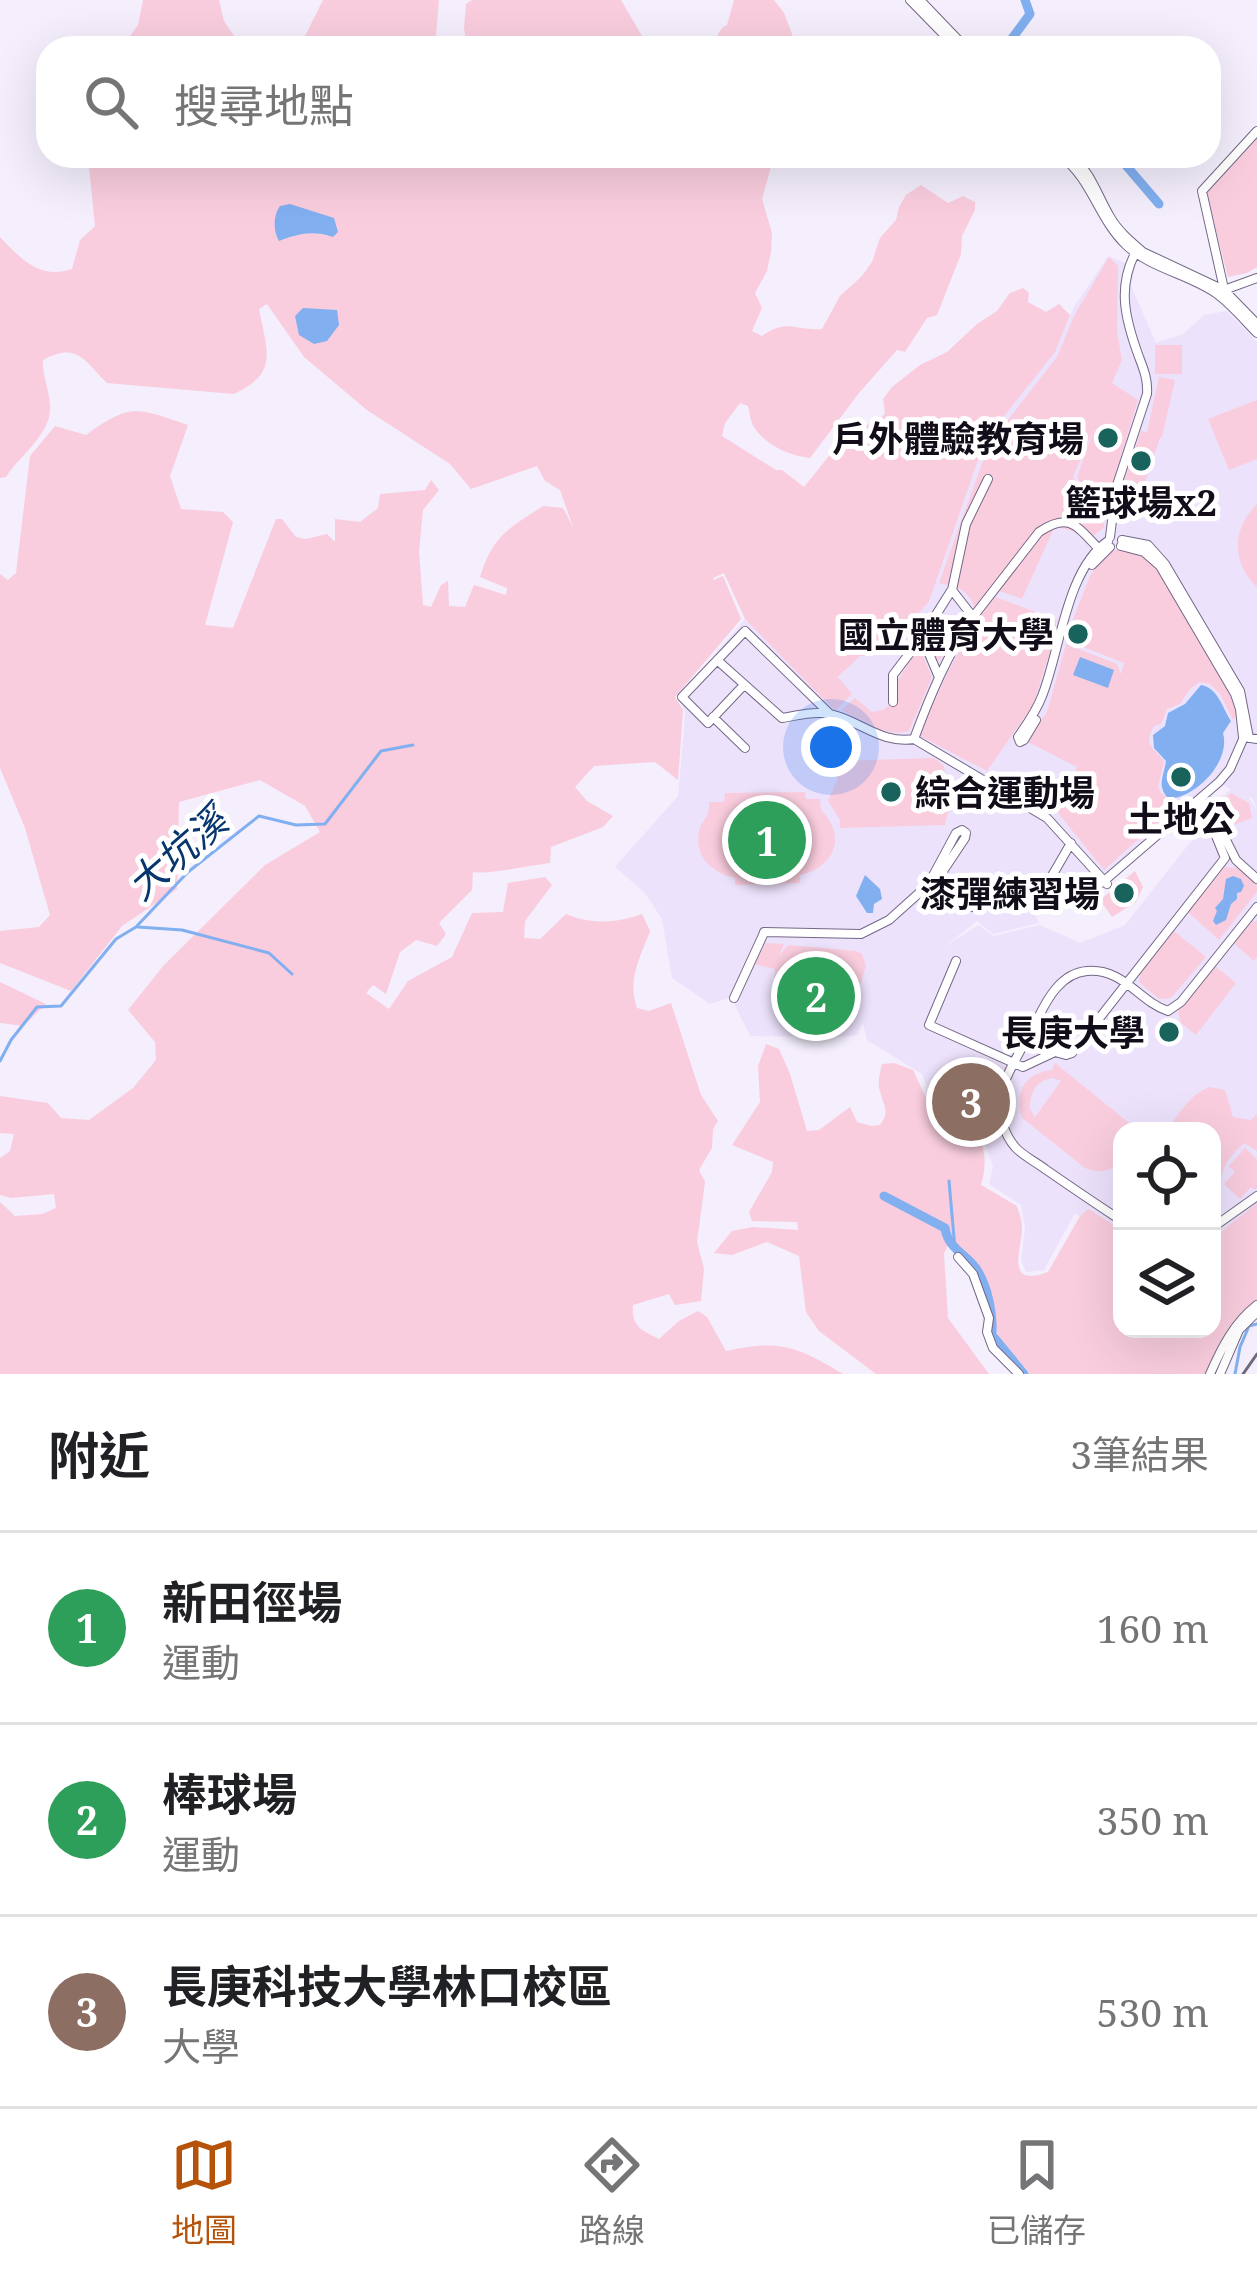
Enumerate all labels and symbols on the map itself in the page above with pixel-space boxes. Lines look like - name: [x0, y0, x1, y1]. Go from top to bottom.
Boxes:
- place label: 戶外體驗教育場: [832, 414, 1084, 463]
- marker: 戶外體驗教育場: [1095, 425, 1121, 451]
- marker: 籃球場x2: [1128, 448, 1154, 474]
- place label: 籃球場x2: [1065, 478, 1217, 527]
- place label: 國立體育大學: [838, 610, 1054, 659]
- marker: 國立體育大學: [1065, 621, 1091, 647]
- your location: [801, 717, 861, 777]
- marker: 土地公: [1168, 764, 1194, 790]
- place label: 綜合運動場: [915, 768, 1095, 817]
- marker: 綜合運動場: [878, 779, 904, 805]
- water label: 大坑溪: [114, 790, 241, 910]
- place label: 土地公: [1127, 794, 1235, 843]
- pin: 1: [728, 795, 806, 885]
- place label: 漆彈練習場: [920, 869, 1100, 918]
- marker: 漆彈練習場: [1111, 880, 1137, 906]
- pin: 2: [777, 951, 855, 1041]
- place label: 長庚大學: [1001, 1008, 1145, 1057]
- marker: 長庚大學: [1156, 1019, 1182, 1045]
- pin: 3: [932, 1057, 1010, 1147]

